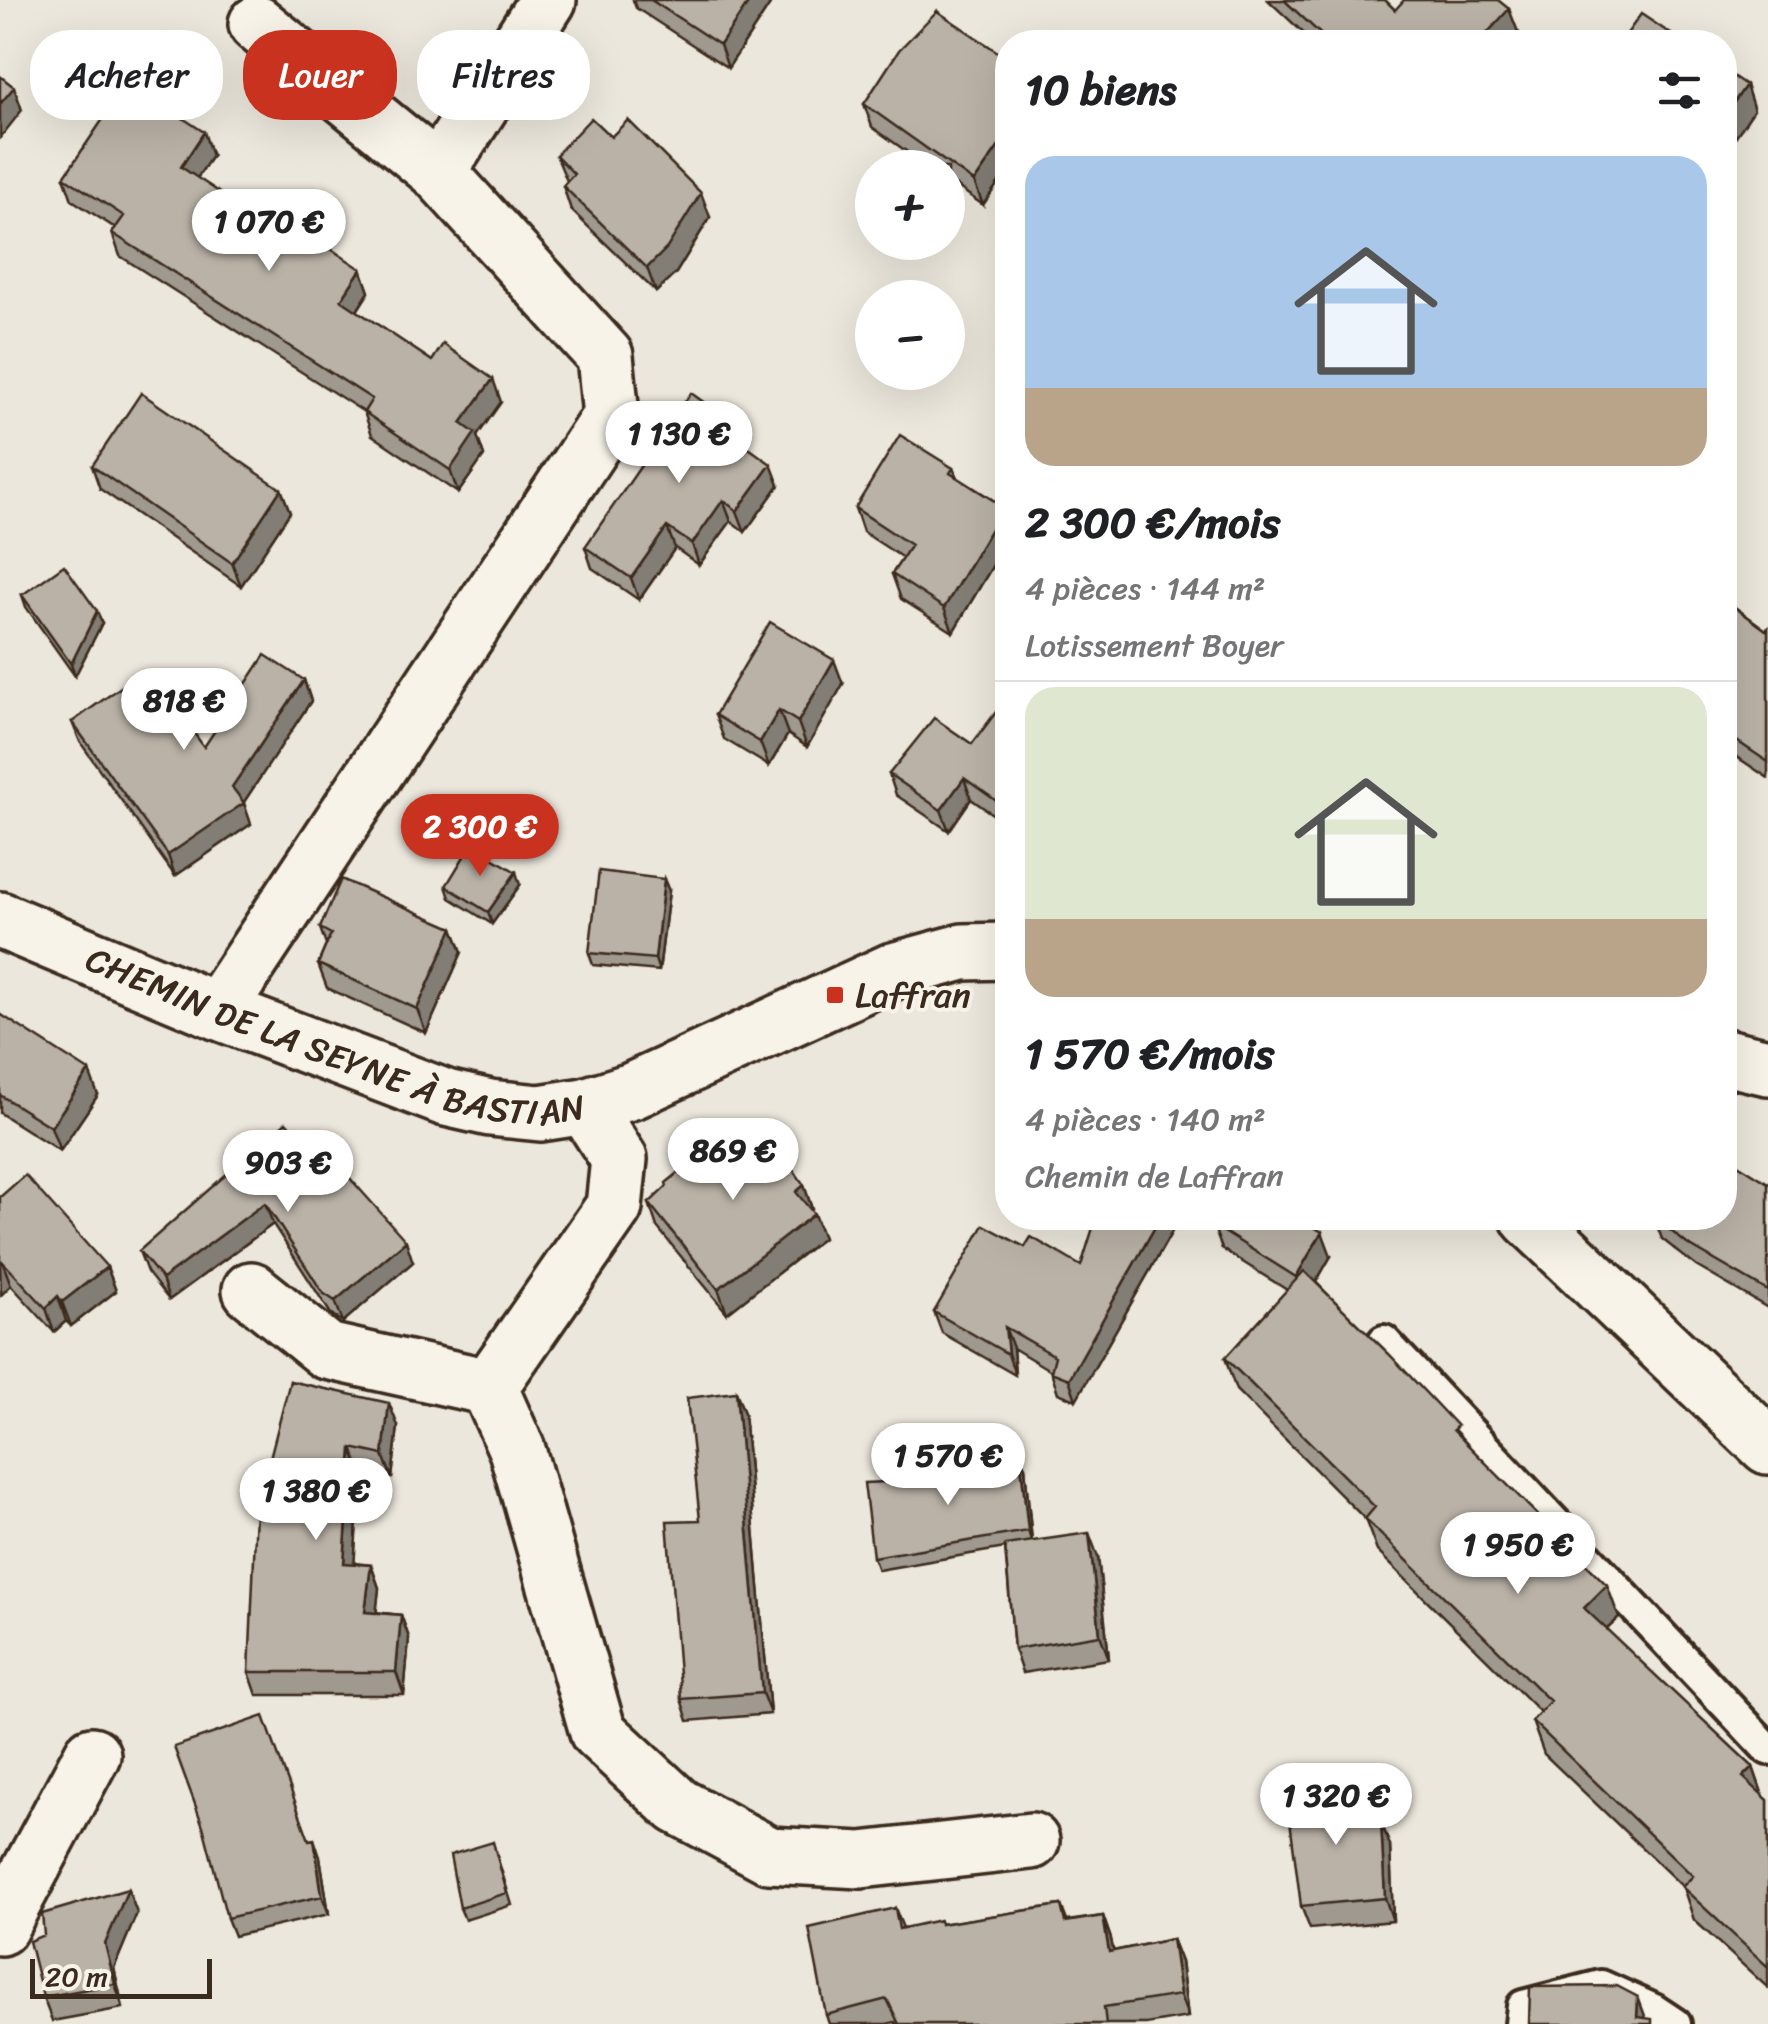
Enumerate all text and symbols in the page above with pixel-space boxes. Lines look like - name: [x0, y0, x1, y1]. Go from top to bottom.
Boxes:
- chip: Acheter: [30, 30, 223, 120]
- chip: Louer: [243, 30, 397, 120]
- chip: Filtres: [417, 30, 590, 120]
- text: 10 biens: [1025, 53, 1177, 127]
- icon: filters: [1652, 63, 1707, 118]
- map controls: [855, 150, 965, 390]
- button: +: [855, 150, 965, 260]
- pin: 1 070 €: [177, 189, 361, 274]
- text: 1 070 €: [214, 193, 324, 250]
- icon: home: [1276, 221, 1456, 401]
- button: −: [855, 280, 965, 390]
- pin: 1 130 €: [587, 401, 771, 486]
- text: 1 130 €: [627, 405, 731, 462]
- text: 2 300 €/mois: [1025, 486, 1280, 560]
- text: 4 pièces · 144 m²: [1025, 560, 1265, 617]
- text: Lotissement Boyer: [1025, 617, 1283, 674]
- pin: 818 €: [114, 668, 254, 753]
- text: 818 €: [143, 672, 225, 729]
- icon: home: [1276, 752, 1456, 932]
- pin: 2 300 €: [388, 794, 572, 879]
- text: 2 300 €: [423, 798, 537, 855]
- street label: CHEMIN DE LA SEYNE À BASTIAN: [76, 928, 589, 1144]
- place label: Laffran: [855, 964, 971, 1026]
- marker: Laffran: [824, 984, 846, 1006]
- text: 1 570 €/mois: [1025, 1017, 1274, 1091]
- text: 4 pièces · 140 m²: [1025, 1091, 1266, 1148]
- pin: 869 €: [663, 1118, 803, 1203]
- text: 869 €: [690, 1122, 776, 1179]
- pin: 903 €: [218, 1130, 358, 1215]
- text: 903 €: [244, 1134, 332, 1191]
- text: Chemin de Laffran: [1025, 1148, 1284, 1205]
- pin: 1 570 €: [856, 1423, 1040, 1508]
- text: 1 570 €: [893, 1427, 1003, 1484]
- pin: 1 380 €: [224, 1458, 408, 1543]
- text: 1 380 €: [262, 1462, 370, 1519]
- pin: 1 950 €: [1426, 1512, 1610, 1597]
- text: 1 950 €: [1462, 1516, 1574, 1573]
- pin: 1 320 €: [1244, 1763, 1428, 1848]
- text: 1 320 €: [1282, 1767, 1390, 1824]
- text: 20 m: [45, 1952, 108, 2001]
- scale bar: [30, 1954, 212, 1998]

